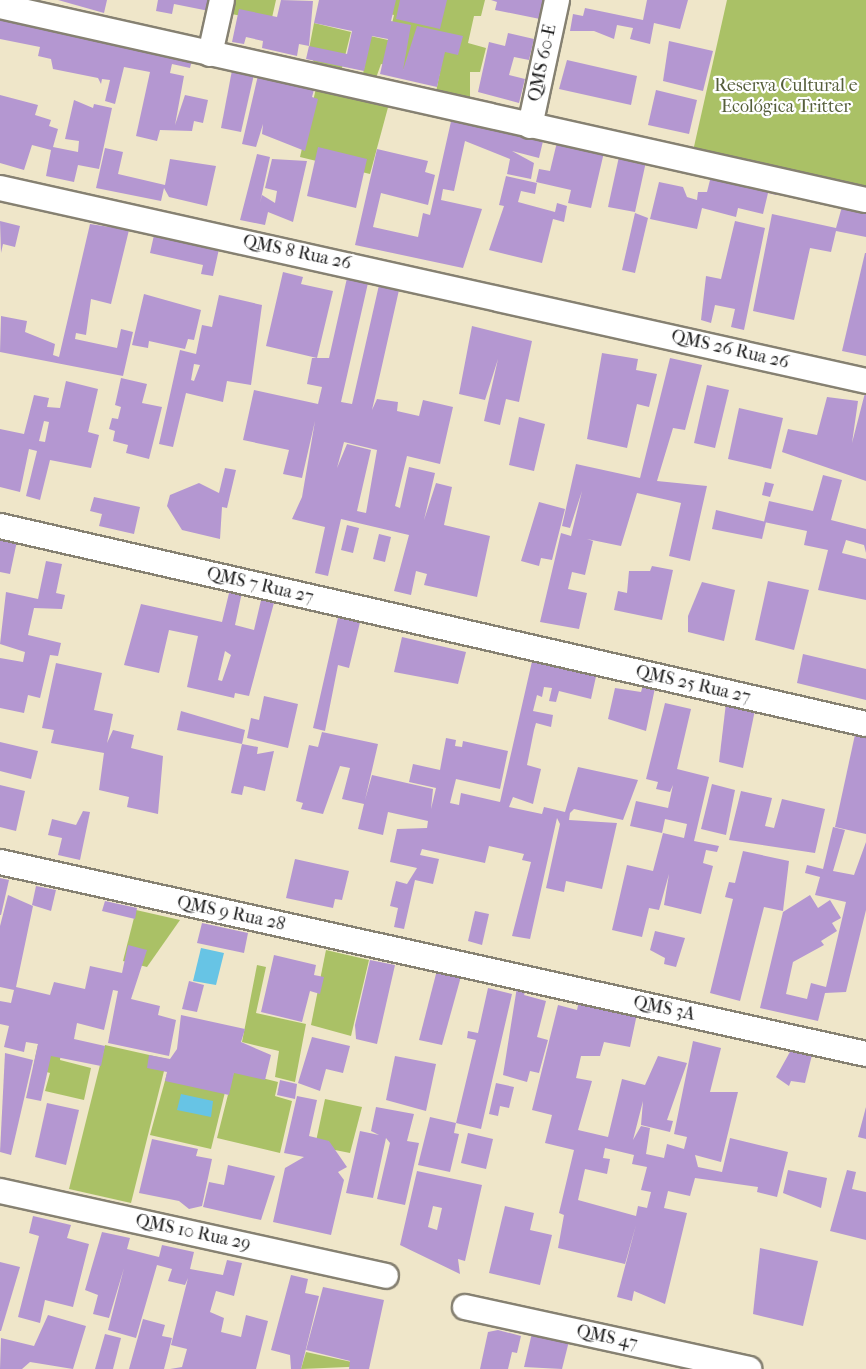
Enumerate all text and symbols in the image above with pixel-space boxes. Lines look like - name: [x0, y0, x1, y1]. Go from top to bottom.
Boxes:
- street label: QMS 60-E: [524, 22, 562, 104]
- park label: Reserva Cultural e Ecológica Tritter: [714, 76, 858, 118]
- street label: QMS 8 Rua 26: [241, 231, 353, 275]
- street label: QMS 26 Rua 26: [669, 326, 791, 374]
- street label: QMS 7 Rua 27: [205, 563, 315, 609]
- street label: QMS 25 Rua 27: [633, 661, 753, 709]
- street label: QMS 9 Rua 28: [175, 892, 287, 936]
- street label: QMS 3A: [631, 992, 697, 1026]
- street label: QMS 10 Rua 29: [133, 1210, 253, 1256]
- street label: QMS 47: [574, 1321, 640, 1355]

